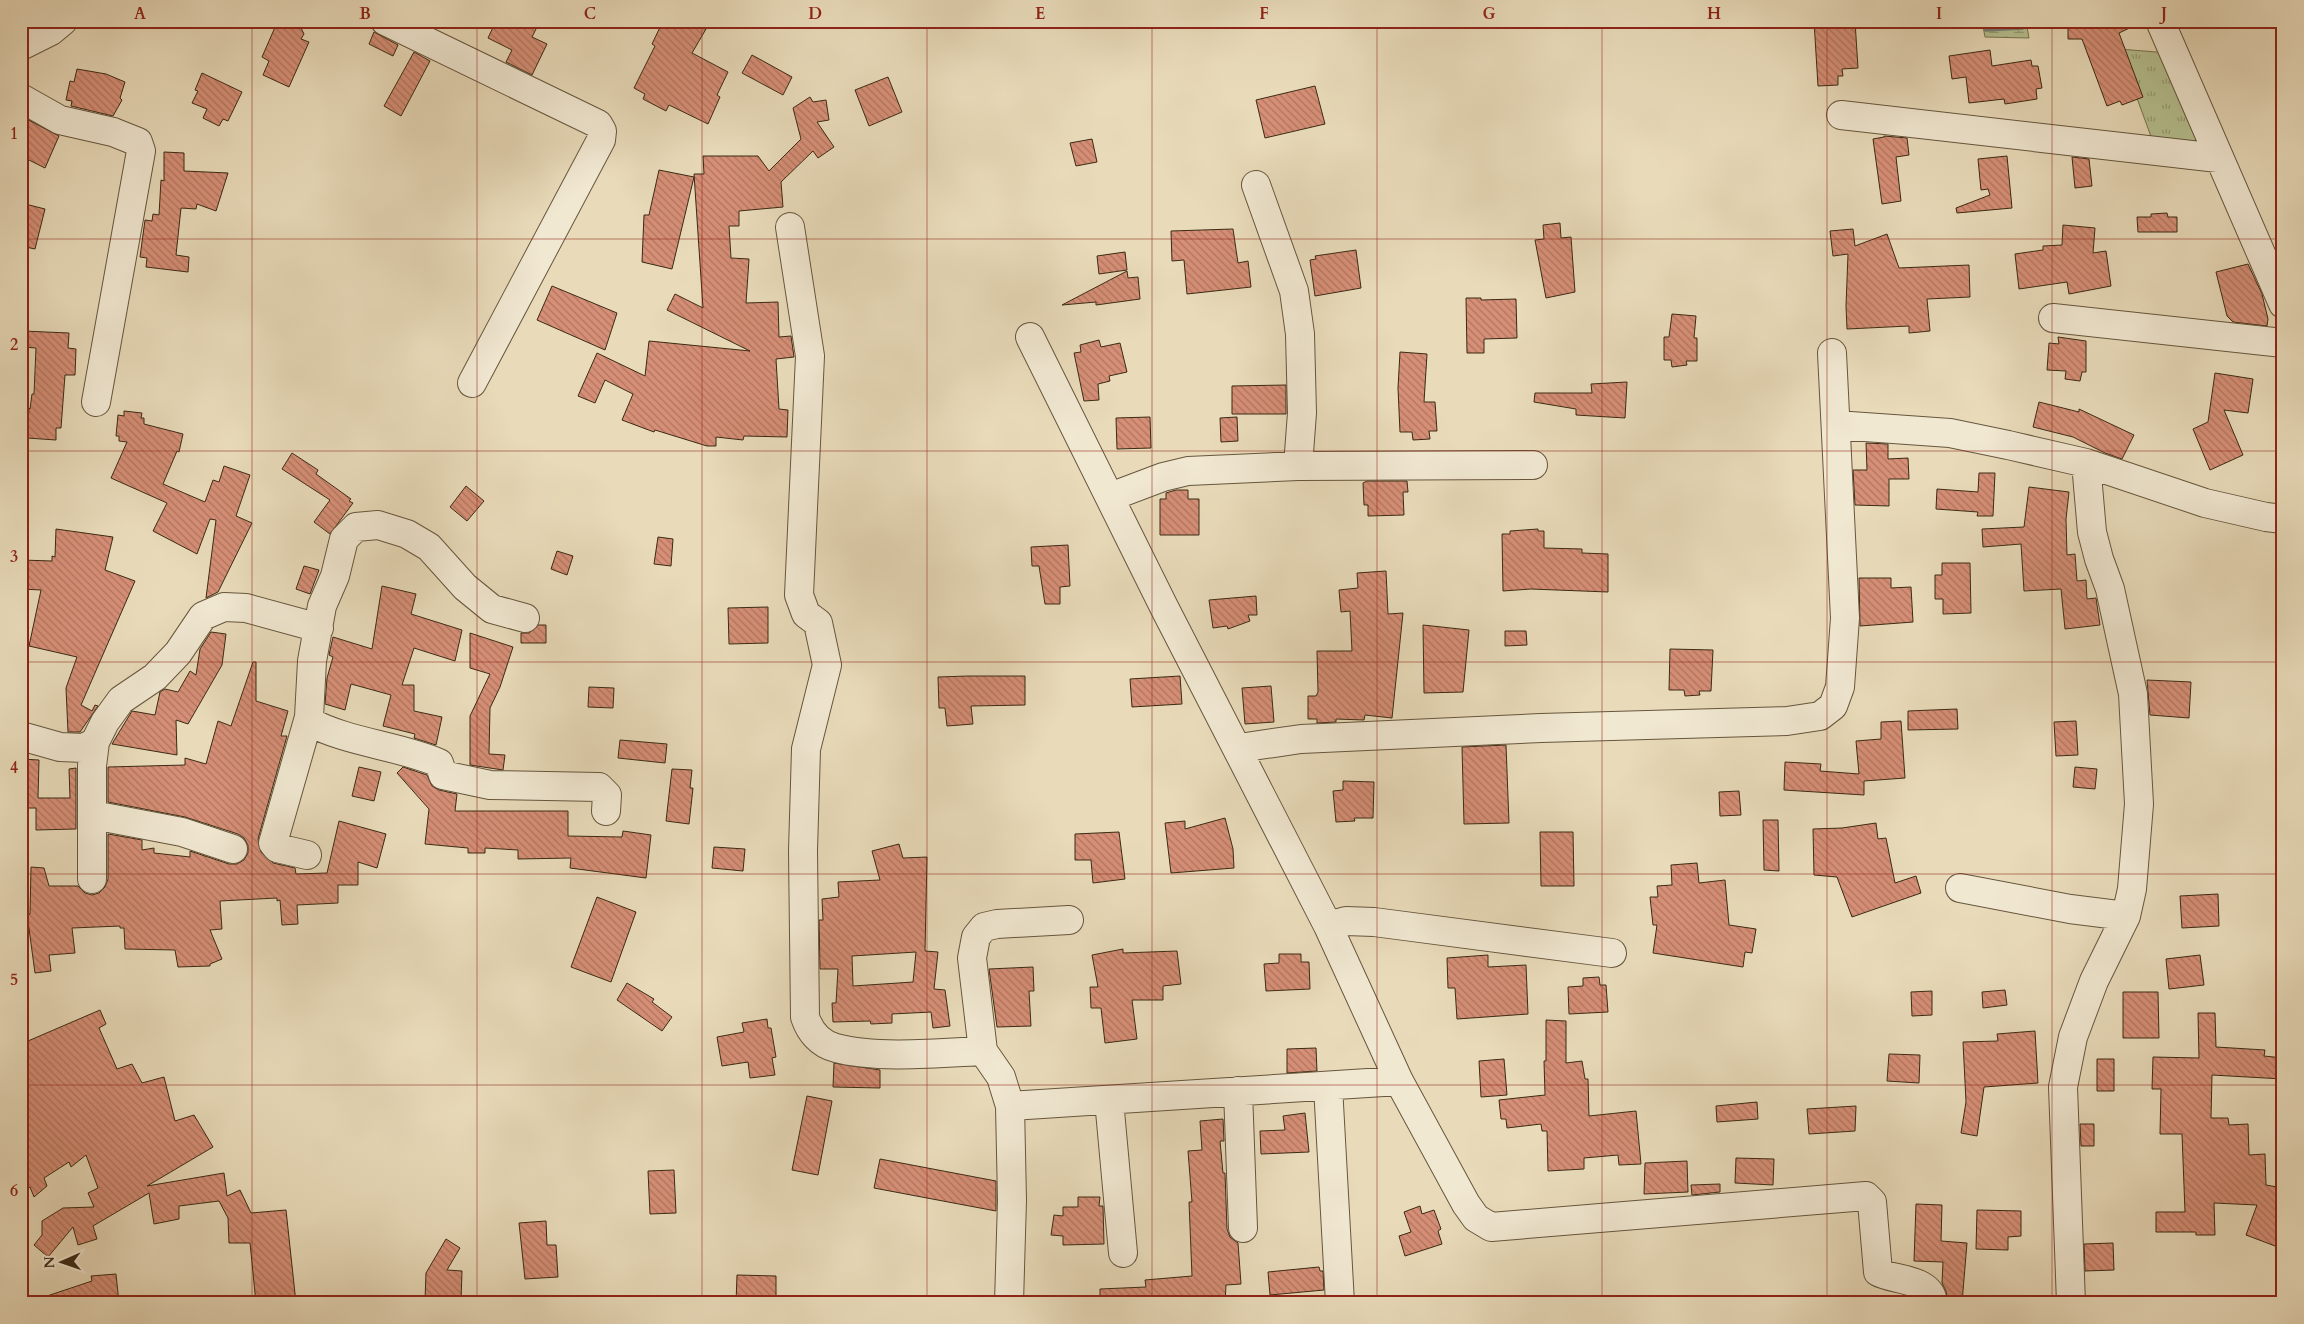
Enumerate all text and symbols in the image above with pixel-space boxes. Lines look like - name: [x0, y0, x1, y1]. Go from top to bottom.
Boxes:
- text: A: [134, 3, 146, 25]
- text: B: [359, 3, 371, 25]
- text: C: [584, 3, 596, 25]
- text: D: [808, 3, 822, 25]
- text: E: [1035, 3, 1045, 25]
- text: F: [1259, 3, 1269, 25]
- text: G: [1482, 3, 1496, 25]
- text: H: [1707, 3, 1721, 25]
- text: I: [1936, 3, 1942, 25]
- text: J: [2159, 3, 2167, 25]
- text: 1: [10, 123, 18, 145]
- text: 2: [10, 334, 18, 356]
- text: 3: [10, 546, 18, 568]
- text: 4: [10, 757, 18, 779]
- text: 5: [10, 969, 18, 991]
- text: 6: [10, 1180, 18, 1202]
- north arrow: [38, 1236, 88, 1286]
- text: N: [40, 1256, 59, 1269]

